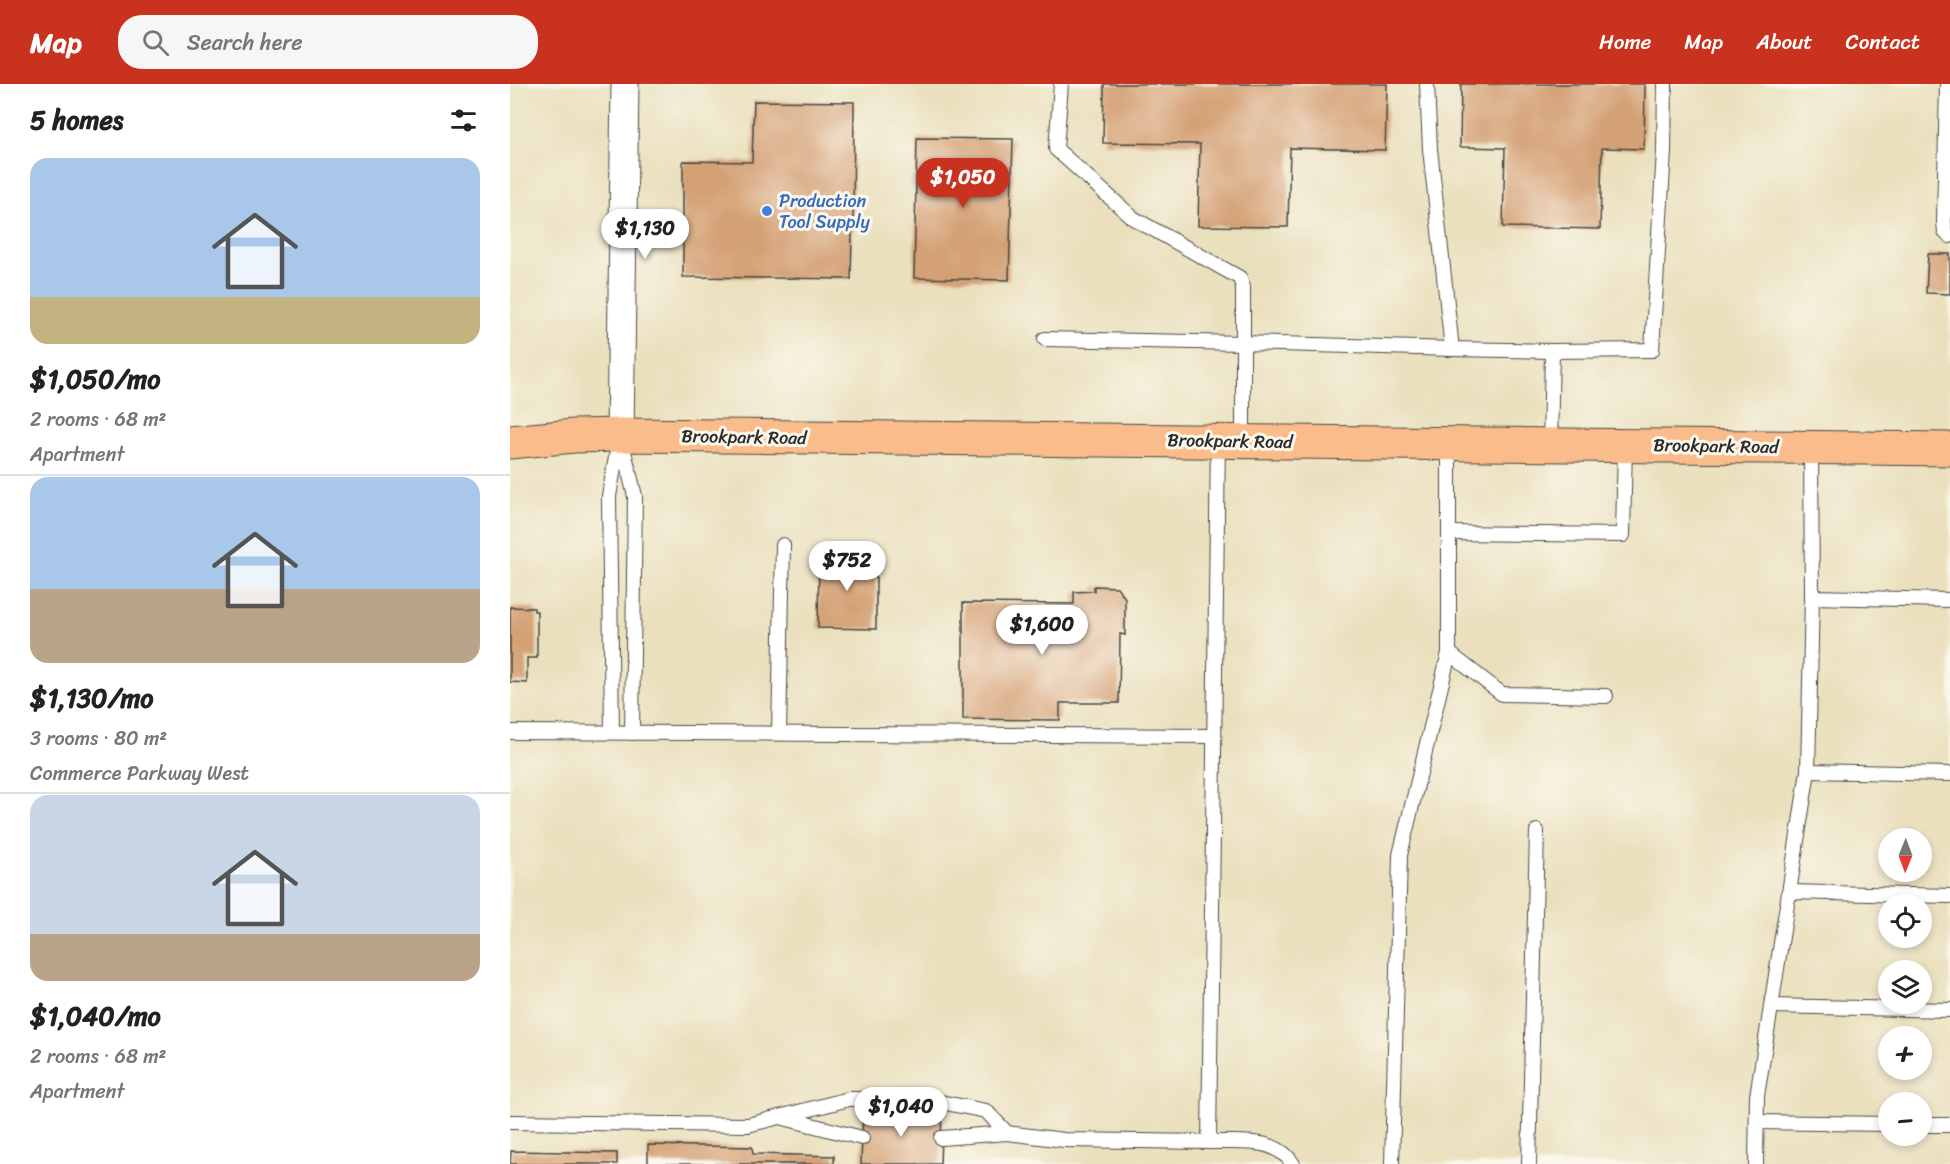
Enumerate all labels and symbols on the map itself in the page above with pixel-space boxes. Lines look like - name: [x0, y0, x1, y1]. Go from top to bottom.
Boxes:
- pin: $1,050: [914, 158, 1012, 209]
- place label: Production Tool Supply: [779, 185, 871, 238]
- marker: Production Tool Supply: [760, 204, 774, 218]
- pin: $1,130: [596, 209, 694, 260]
- street label: Brookpark Road: [681, 420, 808, 454]
- street label: Brookpark Road: [1167, 424, 1294, 458]
- street label: Brookpark Road: [1653, 429, 1780, 463]
- pin: $752: [811, 541, 883, 592]
- pin: $1,600: [993, 605, 1091, 656]
- north arrow: [1878, 828, 1932, 882]
- pin: $1,040: [852, 1087, 950, 1138]

